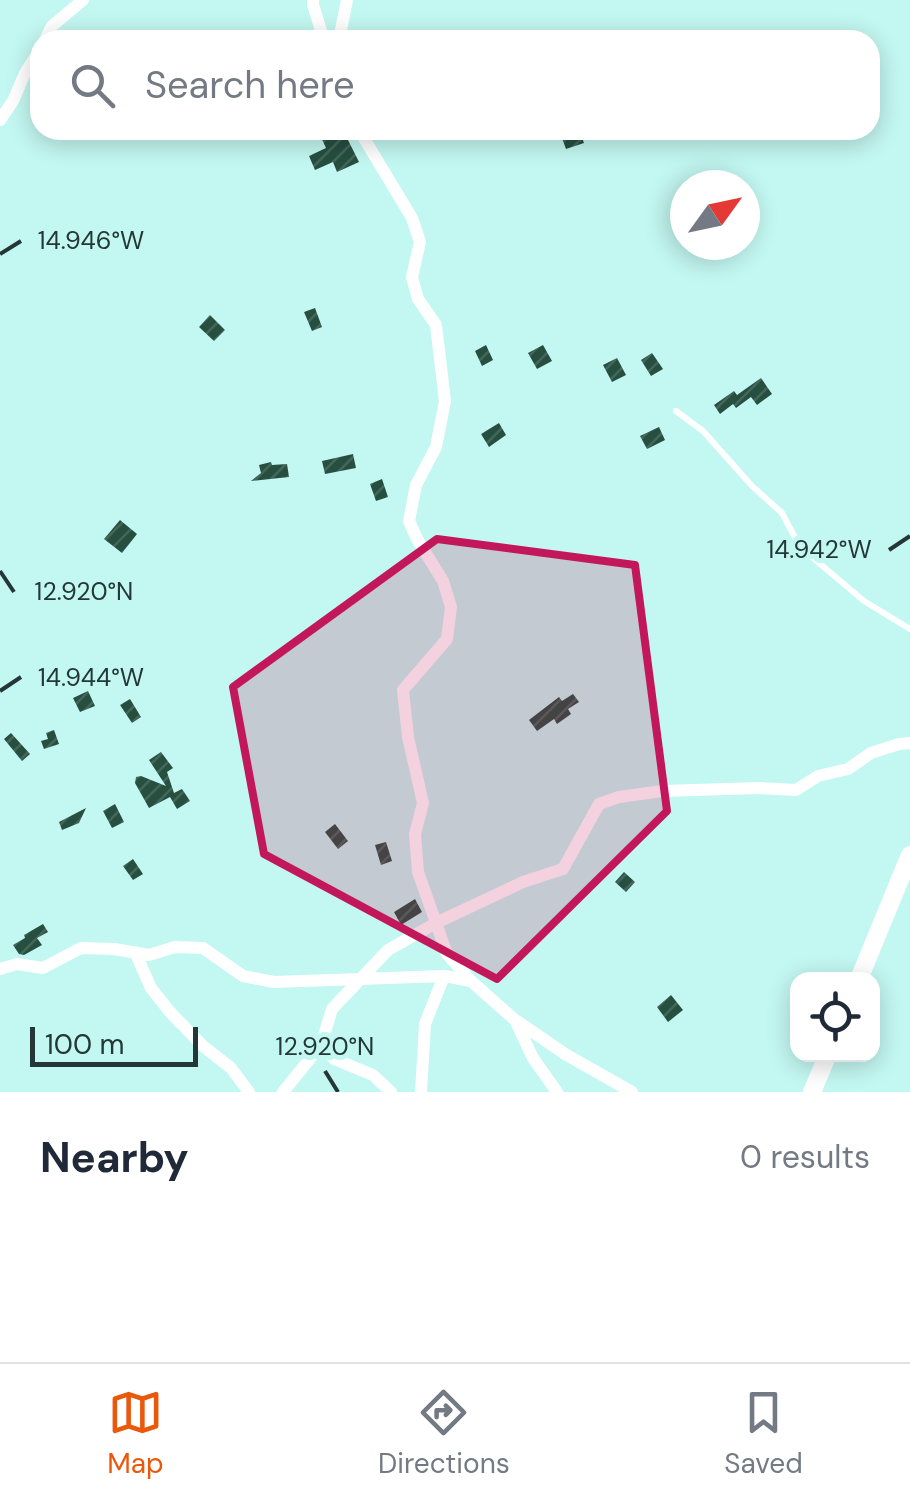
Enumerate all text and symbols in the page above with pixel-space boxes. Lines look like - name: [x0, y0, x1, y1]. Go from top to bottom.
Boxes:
- search box: [30, 30, 880, 140]
- icon: search: [65, 58, 120, 113]
- text: Search here: [145, 60, 355, 110]
- north arrow: [670, 170, 760, 260]
- text: 14.946°W: [38, 224, 144, 257]
- text: 14.942°W: [766, 533, 872, 566]
- text: 12.920°N: [35, 575, 133, 608]
- text: 14.944°W: [38, 661, 144, 694]
- map controls: [790, 972, 880, 1062]
- button: locate: [790, 972, 880, 1062]
- scale bar: [30, 1022, 198, 1066]
- text: 100 m: [45, 1026, 124, 1063]
- text: 12.920°N: [276, 1030, 374, 1063]
- text: Nearby: [40, 1130, 189, 1185]
- text: 0 results: [740, 1136, 870, 1178]
- tab: Map: [107, 1385, 164, 1482]
- tab: Directions: [378, 1385, 510, 1482]
- tab: Saved: [724, 1385, 803, 1482]

